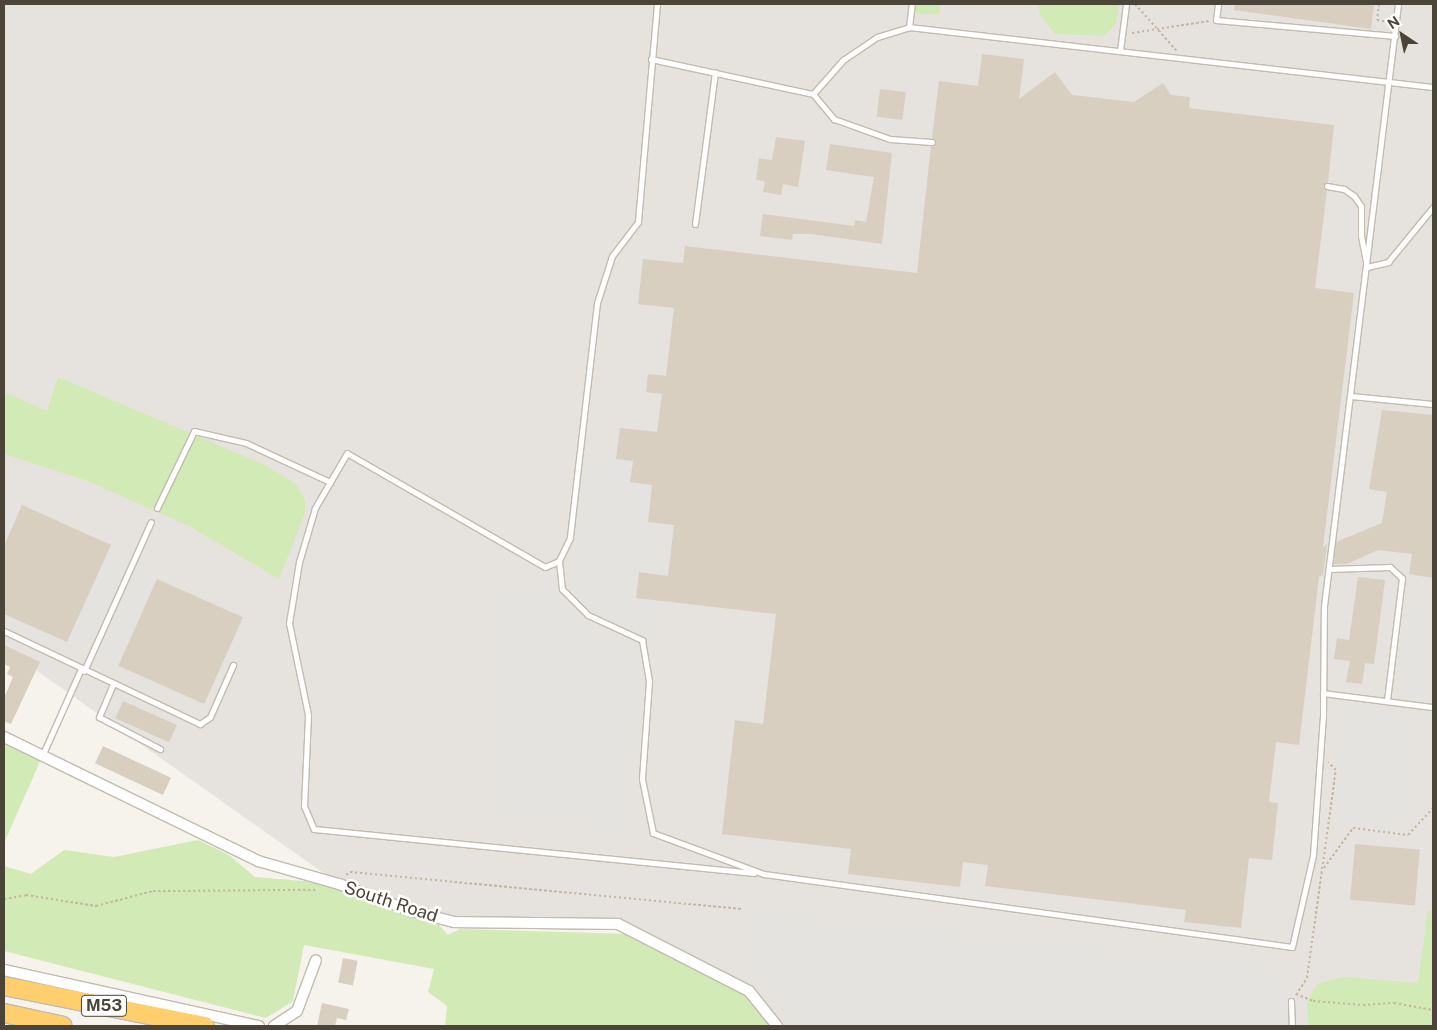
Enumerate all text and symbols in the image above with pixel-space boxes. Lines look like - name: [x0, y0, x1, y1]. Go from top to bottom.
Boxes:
- north arrow: [1377, 10, 1427, 60]
- text: N: [1385, 13, 1403, 32]
- street label: South Road: [342, 877, 440, 927]
- road number: M53: [80, 992, 128, 1019]

